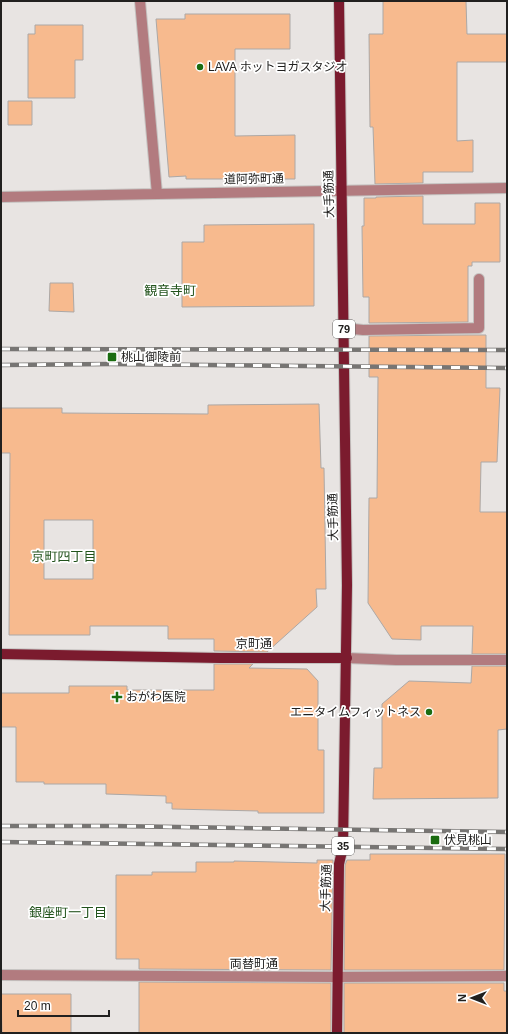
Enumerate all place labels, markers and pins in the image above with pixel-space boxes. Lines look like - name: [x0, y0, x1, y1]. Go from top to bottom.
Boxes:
- place label: LAVA ホットヨガスタジオ: [208, 60, 348, 74]
- marker: LAVA ホットヨガスタジオ: [195, 62, 205, 72]
- place label: 桃山御陵前: [121, 350, 181, 364]
- marker: 桃山御陵前: [106, 351, 118, 363]
- place label: おがわ医院: [126, 690, 186, 704]
- marker: おがわ医院: [111, 691, 123, 703]
- place label: エニタイムフィットネス: [290, 705, 421, 719]
- marker: エニタイムフィットネス: [424, 707, 434, 717]
- place label: 伏見桃山: [444, 833, 492, 847]
- marker: 伏見桃山: [429, 834, 441, 846]

